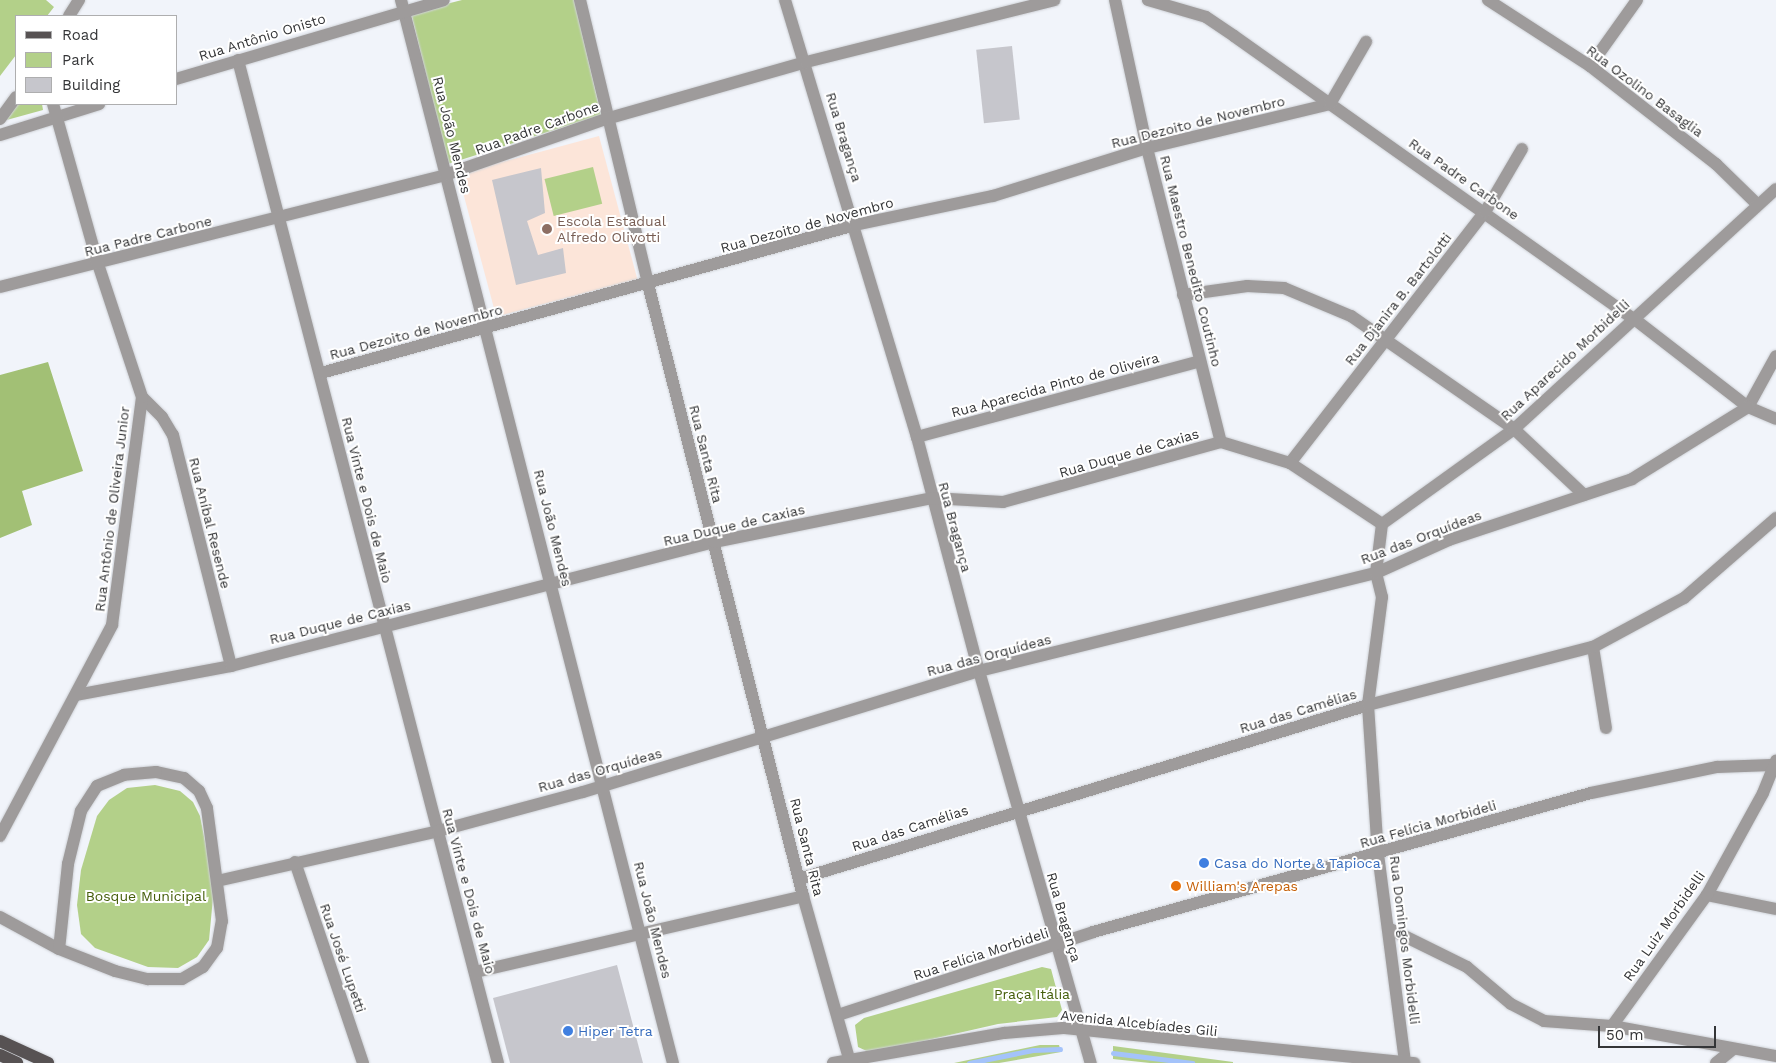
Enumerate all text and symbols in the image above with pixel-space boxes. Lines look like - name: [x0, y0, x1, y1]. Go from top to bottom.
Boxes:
- street label: Rua Antônio Onisto: [196, 10, 328, 64]
- legend: [15, 15, 178, 105]
- text: Road: [62, 26, 99, 44]
- street label: Rua Ozolino Basaglia: [1583, 41, 1707, 141]
- text: Park: [62, 51, 94, 69]
- street label: Rua João Mendes: [429, 74, 475, 196]
- text: Building: [62, 76, 120, 94]
- street label: Rua Bragança: [822, 90, 866, 184]
- street label: Rua Dezoito de Novembro: [1109, 92, 1287, 152]
- street label: Rua Padre Carbone: [472, 98, 602, 158]
- street label: Rua Padre Carbone: [1405, 134, 1523, 224]
- street label: Rua Maestro Benedito Coutinho: [1157, 153, 1225, 369]
- street label: Rua Dezoito de Novembro: [718, 194, 896, 256]
- street label: Rua Padre Carbone: [82, 212, 214, 260]
- place label: Escola Estadual Alfredo Olivotti: [557, 213, 666, 246]
- marker: Escola Estadual Alfredo Olivotti: [541, 223, 553, 235]
- street label: Rua Djanira B. Bartolotti: [1341, 229, 1455, 369]
- street label: Rua Aparecido Morbidelli: [1497, 296, 1633, 424]
- street label: Rua Dezoito de Novembro: [327, 301, 505, 363]
- street label: Rua Aparecida Pinto de Oliveira: [949, 349, 1161, 421]
- street label: Rua Santa Rita: [686, 403, 726, 505]
- street label: Rua Antônio de Oliveira Junior: [91, 405, 133, 613]
- street label: Rua Vinte e Dois de Maio: [338, 415, 396, 585]
- street label: Rua Duque de Caxias: [1057, 425, 1201, 481]
- street label: Rua Aníbal Resende: [185, 455, 235, 591]
- street label: Rua João Mendes: [530, 467, 576, 589]
- street label: Rua Bragança: [935, 480, 975, 574]
- street label: Rua Duque de Caxias: [661, 500, 807, 550]
- street label: Rua das Orquídeas: [1358, 506, 1484, 568]
- street label: Rua Duque de Caxias: [268, 596, 412, 648]
- street label: Rua das Orquídeas: [925, 630, 1053, 680]
- street label: Rua das Camélias: [1237, 685, 1359, 737]
- street label: Rua das Orquídeas: [536, 744, 664, 796]
- street label: Rua Santa Rita: [787, 796, 827, 898]
- street label: Rua Felícia Morbideli: [1357, 796, 1499, 852]
- street label: Rua das Camélias: [850, 801, 970, 855]
- street label: Rua Vinte e Dois de Maio: [439, 806, 499, 976]
- street label: Rua Domingos Morbidelli: [1386, 854, 1424, 1026]
- place label: Casa do Norte & Tapioca: [1214, 855, 1381, 871]
- marker: Casa do Norte & Tapioca: [1198, 857, 1210, 869]
- street label: Rua João Mendes: [630, 859, 676, 981]
- street label: Rua Luiz Morbidelli: [1620, 868, 1708, 984]
- street label: Rua Bragança: [1043, 870, 1085, 964]
- place label: William's Arepas: [1186, 878, 1299, 894]
- marker: William's Arepas: [1170, 880, 1182, 892]
- park label: Bosque Municipal: [86, 888, 206, 904]
- street label: Rua José Lupetti: [316, 901, 370, 1015]
- street label: Rua Felícia Morbideli: [911, 924, 1051, 984]
- park label: Praça Itália: [994, 986, 1070, 1002]
- street label: Avenida Alcebíades Gili: [1059, 1006, 1219, 1040]
- scale bar: [1601, 1016, 1718, 1048]
- place label: Hiper Tetra: [578, 1023, 653, 1039]
- marker: Hiper Tetra: [562, 1025, 574, 1037]
- text: 50 m: [1606, 1026, 1643, 1044]

